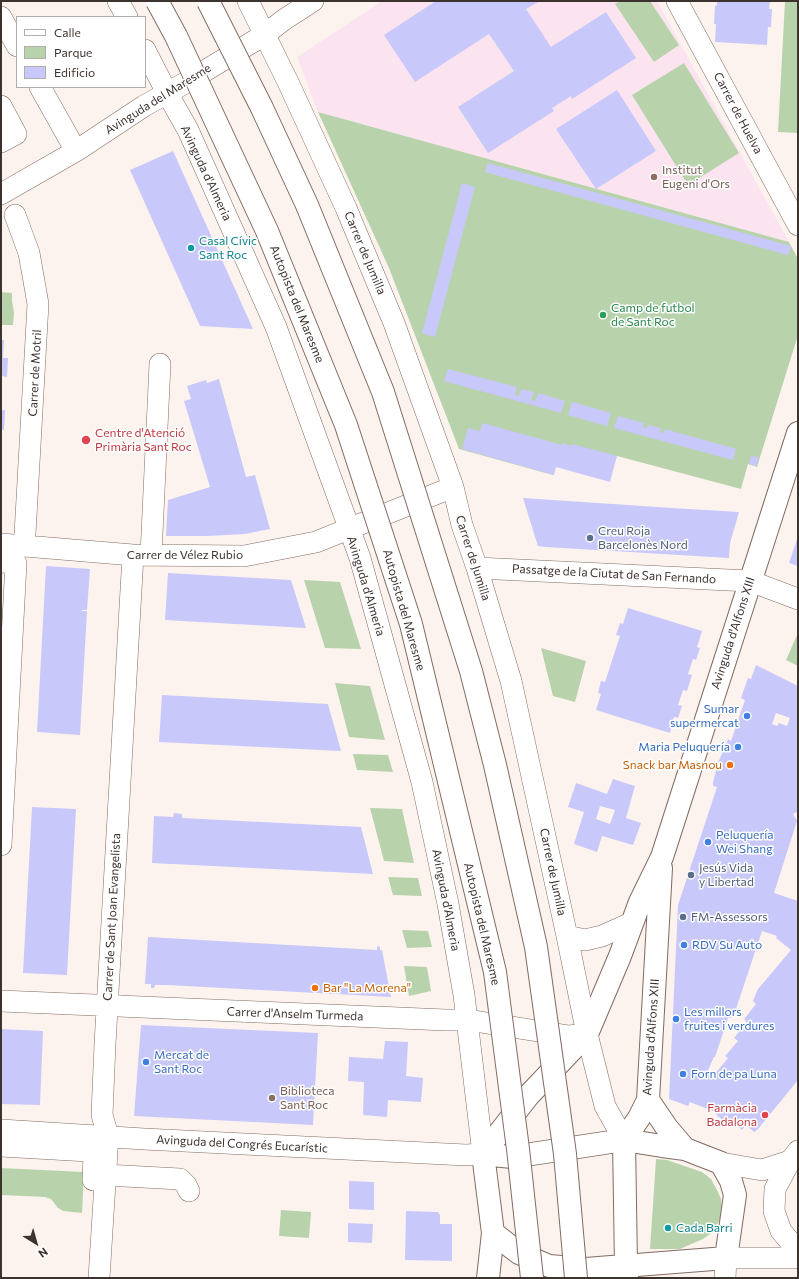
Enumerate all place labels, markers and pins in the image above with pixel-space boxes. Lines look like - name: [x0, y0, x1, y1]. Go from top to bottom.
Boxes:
- place label: Institut Eugeni d'Ors: [662, 163, 730, 191]
- marker: Institut Eugeni d'Ors: [649, 172, 659, 182]
- place label: Casal Cívic Sant Roc: [199, 234, 257, 262]
- marker: Casal Cívic Sant Roc: [186, 243, 196, 253]
- place label: Camp de futbol de Sant Roc: [611, 301, 695, 329]
- marker: Camp de futbol de Sant Roc: [598, 310, 608, 320]
- place label: Centre d'Atenció Primària Sant Roc: [95, 426, 192, 454]
- marker: Centre d'Atenció Primària Sant Roc: [80, 434, 92, 446]
- place label: Creu Roja Barcelonès Nord: [598, 524, 688, 552]
- marker: Creu Roja Barcelonès Nord: [585, 533, 595, 543]
- place label: Sumar supermercat: [670, 702, 739, 730]
- marker: Sumar supermercat: [742, 711, 752, 721]
- place label: Maria Peluquería: [638, 740, 730, 754]
- marker: Maria Peluquería: [733, 742, 743, 752]
- place label: Snack bar Masnou: [623, 758, 722, 772]
- marker: Snack bar Masnou: [725, 760, 735, 770]
- place label: Peluquería Wei Shang: [716, 828, 774, 856]
- marker: Peluquería Wei Shang: [703, 837, 713, 847]
- place label: Jesús Vida y Libertad: [699, 861, 754, 889]
- marker: Jesús Vida y Libertad: [686, 870, 696, 880]
- place label: FM-Assessors: [691, 910, 768, 924]
- marker: FM-Assessors: [678, 912, 688, 922]
- place label: RDV Su Auto: [692, 938, 762, 952]
- marker: RDV Su Auto: [679, 940, 689, 950]
- place label: Bar "La Morena": [323, 981, 411, 995]
- marker: Bar "La Morena": [310, 983, 320, 993]
- place label: Les millors fruites i verdures: [684, 1005, 774, 1033]
- marker: Les millors fruites i verdures: [671, 1014, 681, 1024]
- place label: Mercat de Sant Roc: [154, 1048, 209, 1076]
- marker: Mercat de Sant Roc: [141, 1057, 151, 1067]
- place label: Forn de pa Luna: [691, 1067, 777, 1081]
- marker: Forn de pa Luna: [678, 1069, 688, 1079]
- place label: Biblioteca Sant Roc: [280, 1084, 335, 1112]
- marker: Biblioteca Sant Roc: [267, 1093, 277, 1103]
- place label: Farmàcia Badalona: [706, 1101, 757, 1129]
- marker: Farmàcia Badalona: [760, 1110, 770, 1120]
- place label: Cada Barri: [676, 1221, 733, 1235]
- marker: Cada Barri: [663, 1223, 673, 1233]

